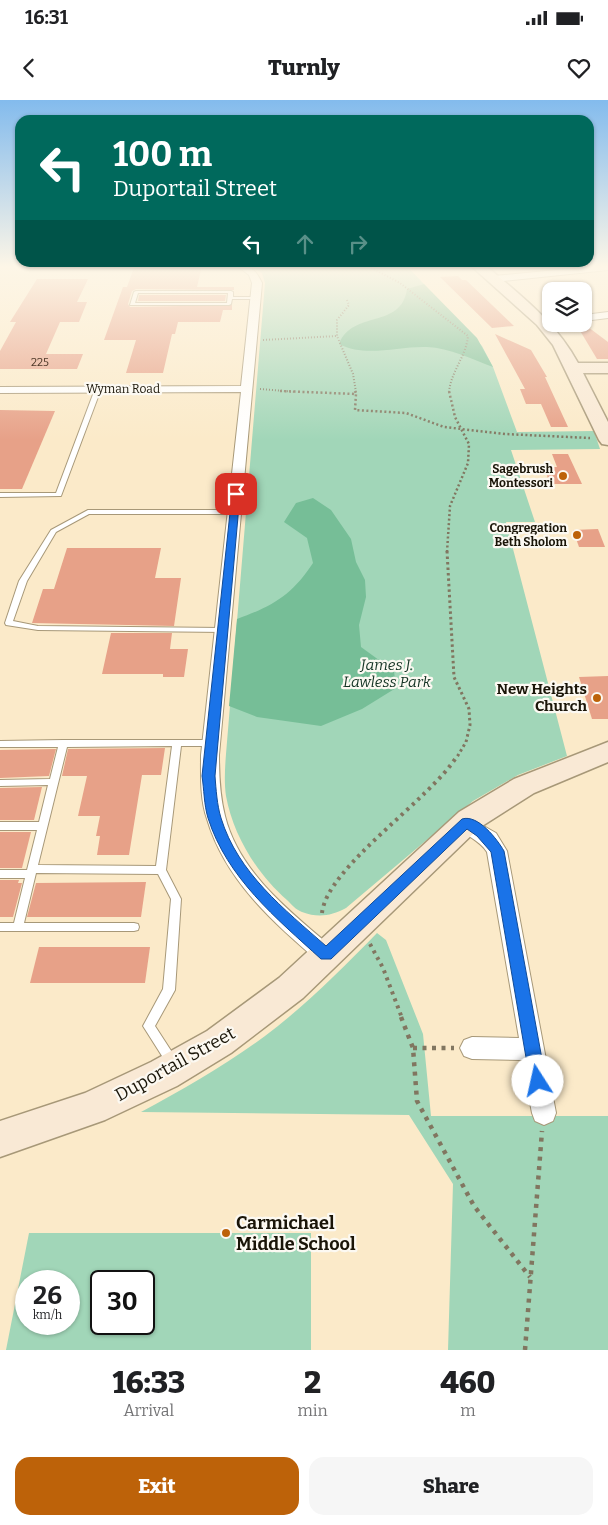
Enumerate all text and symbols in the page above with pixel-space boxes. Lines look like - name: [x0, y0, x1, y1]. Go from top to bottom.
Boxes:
- text: 16:31: [25, 6, 68, 29]
- icon: back: [15, 54, 43, 82]
- text: Turnly: [268, 54, 340, 81]
- icon: heart: [565, 54, 593, 82]
- text: 100 m: [113, 133, 212, 175]
- icon: left: [30, 135, 95, 200]
- text: Duportail Street: [113, 175, 277, 202]
- icon: left: [238, 230, 266, 258]
- icon: ahead: [291, 230, 319, 258]
- icon: right: [344, 230, 372, 258]
- map controls: [542, 282, 592, 332]
- button: layers: [542, 282, 592, 332]
- house number: 225: [31, 356, 49, 369]
- street label: Wyman Road: [86, 382, 160, 396]
- place label: Sagebrush Montessori: [489, 462, 553, 490]
- marker: Sagebrush Montessori: [557, 470, 569, 482]
- pin: [215, 473, 257, 515]
- icon: arrive: [222, 480, 250, 508]
- place label: Congregation Beth Sholom: [490, 521, 568, 549]
- marker: Congregation Beth Sholom: [571, 529, 583, 541]
- park label: James J. Lawless Park: [343, 656, 432, 691]
- place label: New Heights Church: [496, 680, 588, 715]
- marker: New Heights Church: [591, 692, 603, 704]
- street label: Duportail Street: [111, 1022, 239, 1106]
- position arrow: [511, 1054, 563, 1106]
- place label: Carmichael Middle School: [236, 1212, 356, 1255]
- marker: Carmichael Middle School: [220, 1227, 232, 1239]
- speed limit sign: 30: [90, 1270, 155, 1335]
- text: 26: [33, 1281, 62, 1311]
- text: km/h: [33, 1308, 62, 1322]
- text: 16:33: [112, 1365, 185, 1401]
- text: 2: [304, 1365, 321, 1401]
- text: 460: [440, 1365, 496, 1401]
- text: Arrival: [123, 1401, 174, 1420]
- text: min: [298, 1401, 328, 1420]
- text: m: [460, 1401, 475, 1420]
- button: Exit: [15, 1457, 299, 1515]
- button: Share: [309, 1457, 593, 1515]

